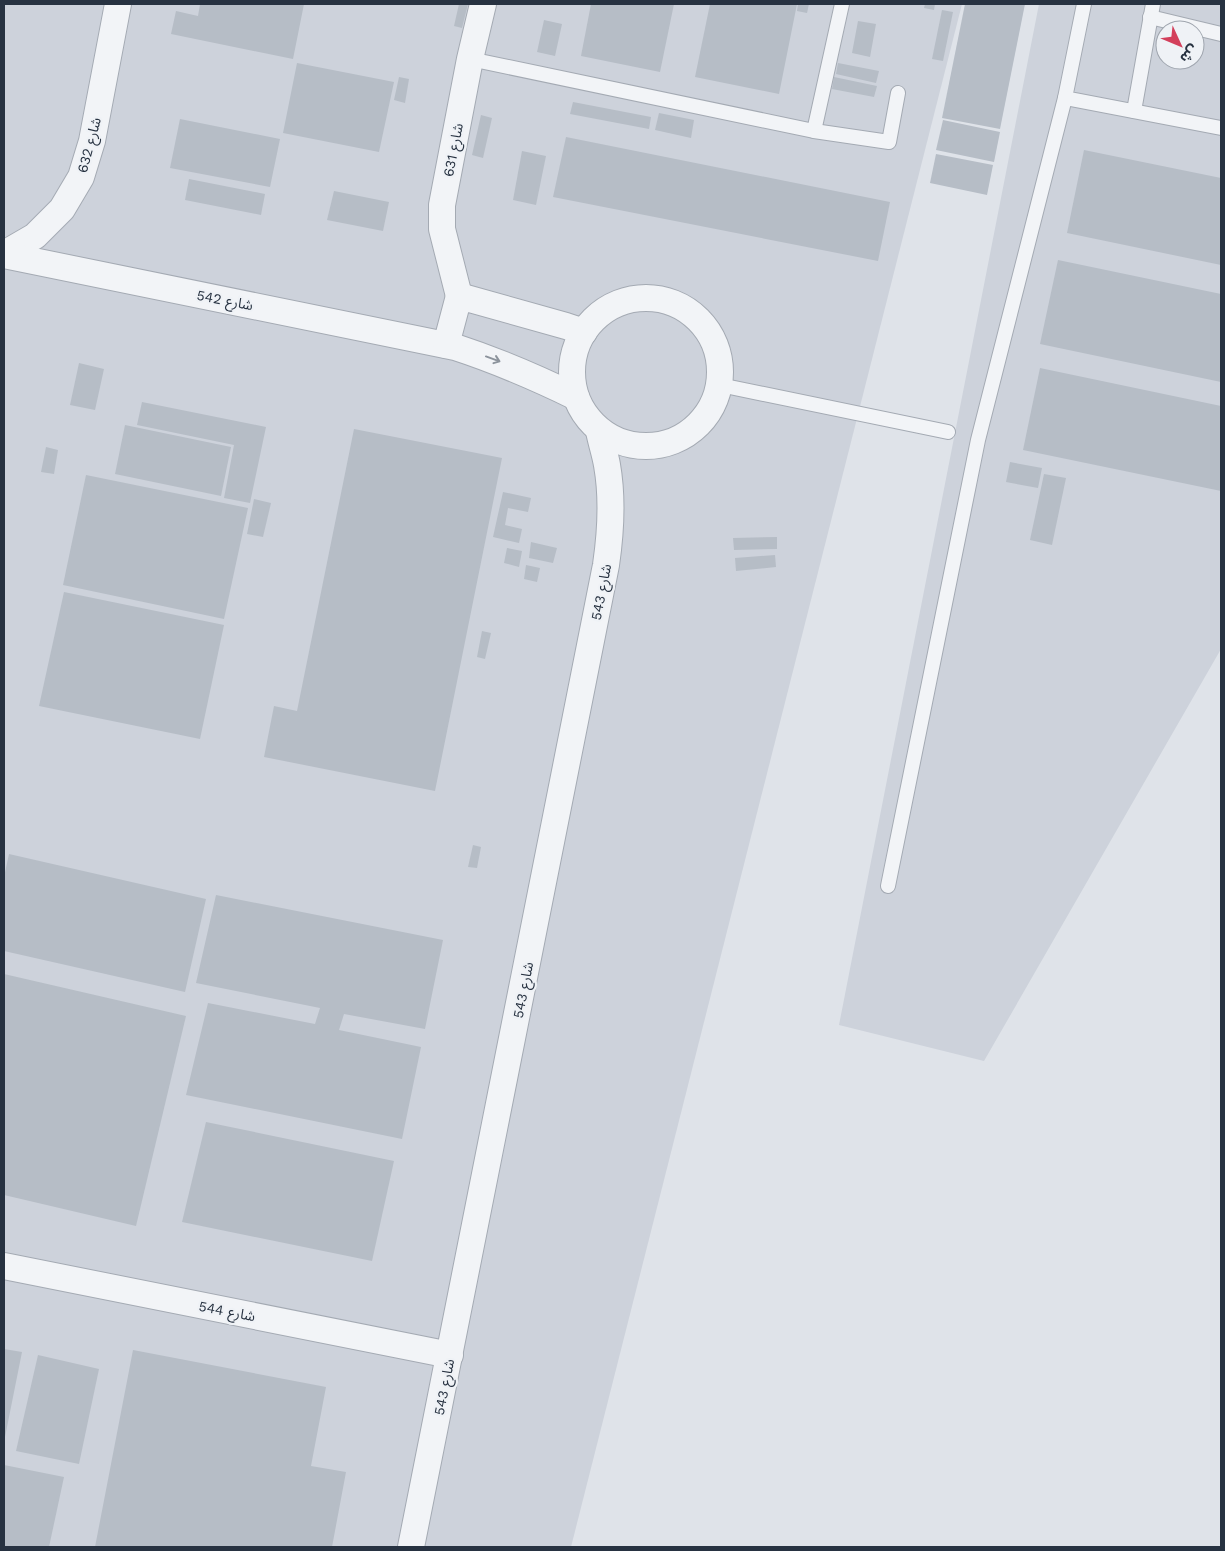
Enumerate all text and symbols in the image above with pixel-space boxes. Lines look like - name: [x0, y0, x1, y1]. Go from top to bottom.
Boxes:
- north arrow: [1155, 20, 1205, 70]
- text: ش: [1177, 42, 1202, 66]
- street label: شارع 632: [74, 115, 107, 175]
- street label: شارع 631: [440, 122, 469, 179]
- street label: شارع 542: [195, 287, 254, 316]
- one-way arrow: [485, 355, 500, 364]
- street label: شارع 543: [588, 563, 617, 622]
- street label: شارع 543: [510, 961, 539, 1020]
- street label: شارع 544: [197, 1298, 257, 1327]
- street label: شارع 543: [431, 1358, 460, 1417]

